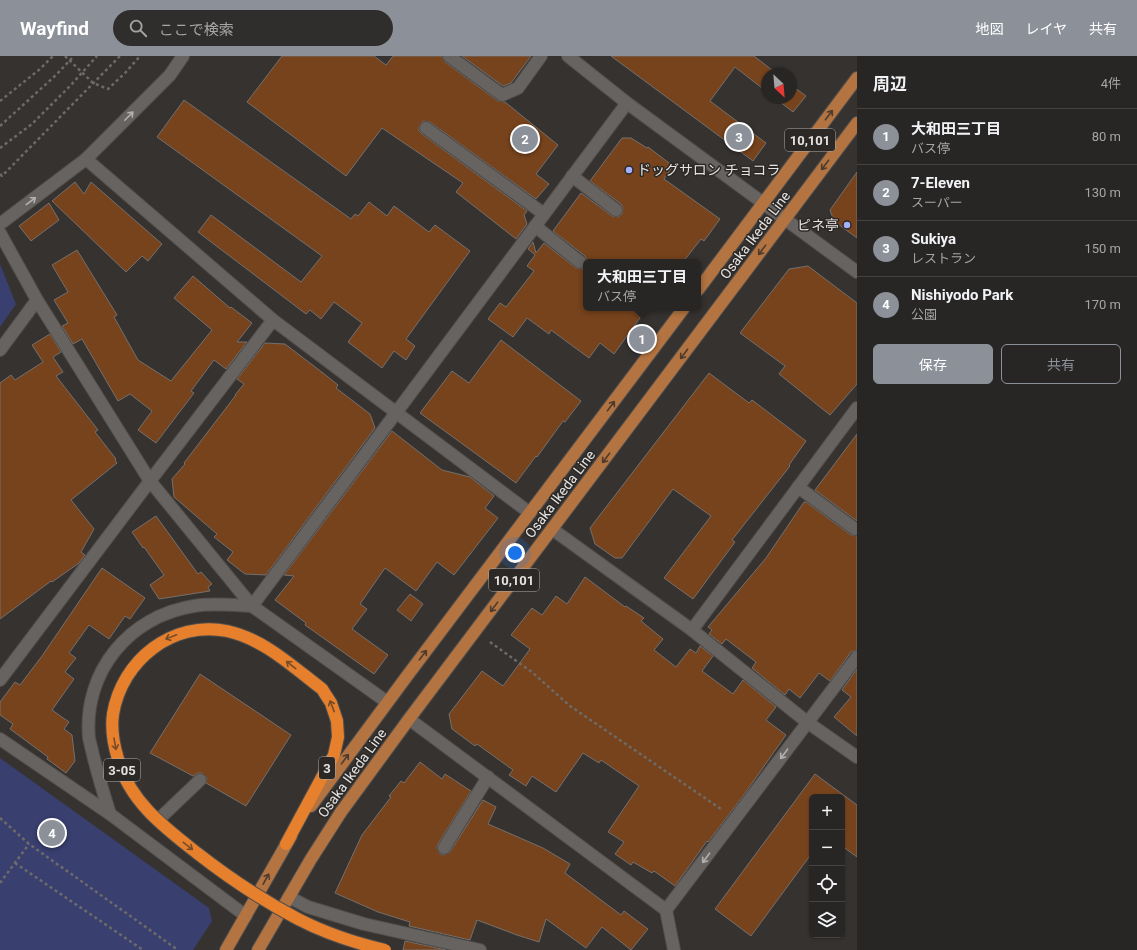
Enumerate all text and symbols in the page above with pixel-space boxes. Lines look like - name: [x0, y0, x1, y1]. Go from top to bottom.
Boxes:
- search box: [113, 10, 393, 46]
- text: Wayfind: [20, 17, 89, 40]
- icon: search: [127, 17, 149, 39]
- text: ここで検索: [159, 21, 234, 39]
- text: 地図: [975, 21, 1003, 37]
- text: レイヤ: [1025, 21, 1067, 37]
- text: 共有: [1089, 21, 1117, 37]
- north arrow: [761, 68, 797, 104]
- text: 周辺: [873, 74, 907, 94]
- text: 4件: [1101, 76, 1121, 91]
- one-way arrow: [825, 110, 833, 121]
- one-way arrow: [124, 111, 134, 120]
- text: 大和田三丁目: [911, 120, 1001, 138]
- pin: 3: [726, 122, 752, 152]
- pin: 2: [512, 124, 538, 154]
- road number: 10,101: [785, 129, 835, 151]
- text: 1: [882, 129, 890, 144]
- text: 80 m: [1092, 129, 1121, 144]
- text: バス停: [911, 141, 950, 156]
- one-way arrow: [821, 160, 829, 171]
- place label: ドッグサロン チョコラ: [637, 162, 780, 178]
- marker: ドッグサロン チョコラ: [624, 165, 634, 175]
- text: 7-Eleven: [911, 174, 970, 192]
- text: 2: [882, 185, 890, 200]
- text: 130 m: [1084, 185, 1121, 200]
- street label: Osaka Ikeda Line: [717, 188, 793, 282]
- text: スーパー: [911, 195, 963, 210]
- one-way arrow: [25, 196, 36, 205]
- place label: ピネ亭: [797, 217, 839, 233]
- marker: ピネ亭: [842, 220, 852, 230]
- text: Sukiya: [911, 230, 956, 248]
- text: 3: [882, 241, 890, 256]
- text: 150 m: [1084, 241, 1121, 256]
- one-way arrow: [758, 245, 766, 256]
- text: レストラン: [911, 251, 976, 266]
- popup: [583, 259, 701, 311]
- text: 大和田三丁目: [597, 268, 687, 286]
- text: Nishiyodo Park: [911, 286, 1013, 304]
- text: バス停: [597, 289, 636, 304]
- text: 4: [882, 297, 890, 312]
- text: 170 m: [1084, 297, 1121, 312]
- text: 公園: [911, 307, 937, 322]
- pin: 1: [629, 324, 655, 354]
- button: 保存: [873, 344, 993, 384]
- button: 共有: [1001, 344, 1121, 384]
- one-way arrow: [680, 348, 688, 359]
- one-way arrow: [606, 401, 615, 412]
- street label: Osaka Ikeda Line: [522, 447, 598, 541]
- one-way arrow: [601, 452, 610, 463]
- your location: [505, 543, 525, 563]
- road number: 10,101: [489, 569, 539, 591]
- one-way arrow: [490, 601, 498, 612]
- one-way arrow: [166, 634, 178, 642]
- one-way arrow: [418, 650, 427, 661]
- one-way arrow: [285, 661, 296, 669]
- one-way arrow: [327, 701, 335, 713]
- street label: Osaka Ikeda Line: [314, 725, 390, 821]
- one-way arrow: [111, 737, 119, 750]
- one-way arrow: [779, 748, 788, 759]
- one-way arrow: [341, 754, 349, 765]
- road number: 3: [319, 757, 335, 779]
- road number: 3-05: [104, 759, 140, 781]
- map controls: [809, 794, 845, 938]
- button: +: [809, 794, 845, 830]
- pin: 4: [39, 818, 65, 848]
- button: −: [809, 830, 845, 866]
- one-way arrow: [183, 842, 194, 850]
- one-way arrow: [701, 852, 710, 863]
- button: locate: [809, 866, 845, 902]
- one-way arrow: [263, 874, 270, 886]
- button: layers: [809, 902, 845, 938]

